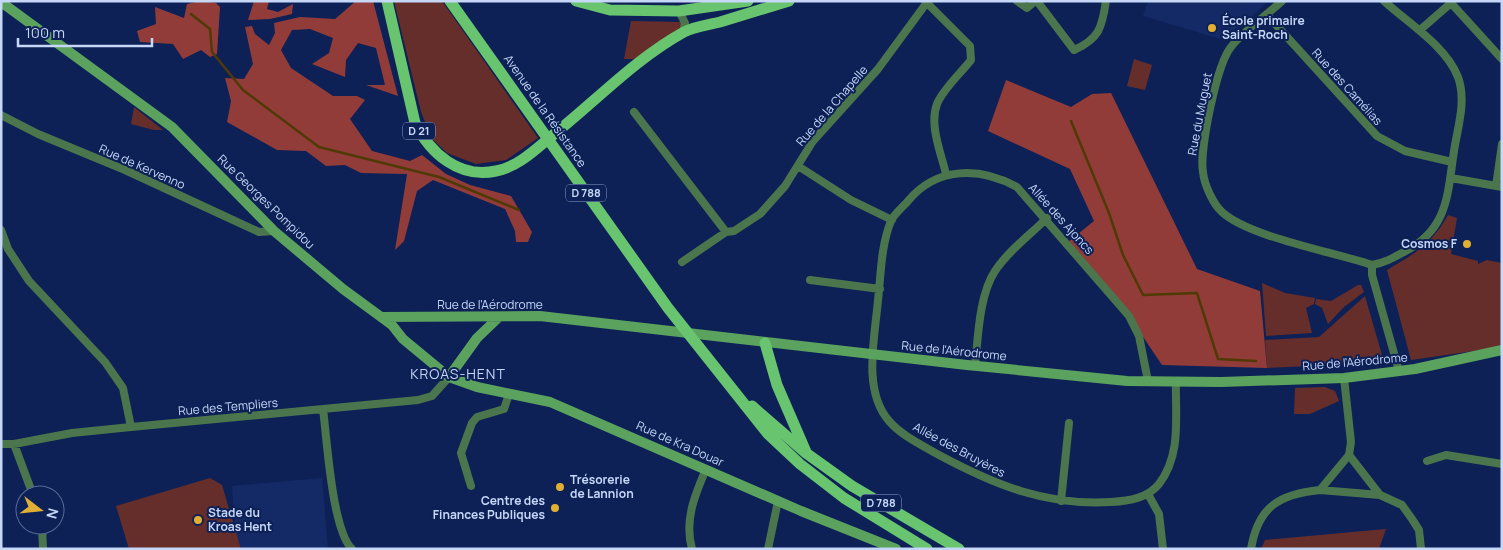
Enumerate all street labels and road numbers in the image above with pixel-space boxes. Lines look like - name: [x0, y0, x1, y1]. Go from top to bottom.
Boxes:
- street label: Rue des Camélias: [1308, 45, 1386, 129]
- street label: Avenue de la Résistance: [500, 51, 591, 170]
- street label: Rue de la Chapelle: [792, 62, 871, 150]
- street label: Rue du Muguet: [1183, 71, 1216, 157]
- road number: D 21: [403, 122, 435, 140]
- street label: Rue de Kervenno: [96, 140, 188, 193]
- street label: Rue Georges Pompidou: [214, 151, 319, 253]
- street label: Allée des Ajoncs: [1025, 179, 1098, 258]
- road number: D 788: [566, 184, 606, 202]
- street label: Rue de l'Aérodrome: [437, 296, 543, 313]
- street label: Rue de l'Aérodrome: [901, 337, 1007, 364]
- street label: Rue de l'Aérodrome: [1302, 348, 1408, 375]
- street label: Rue des Templiers: [177, 394, 279, 419]
- street label: Rue de Kra Douar: [634, 417, 727, 471]
- street label: Allée des Bruyères: [910, 418, 1008, 481]
- road number: D 788: [861, 494, 901, 512]

